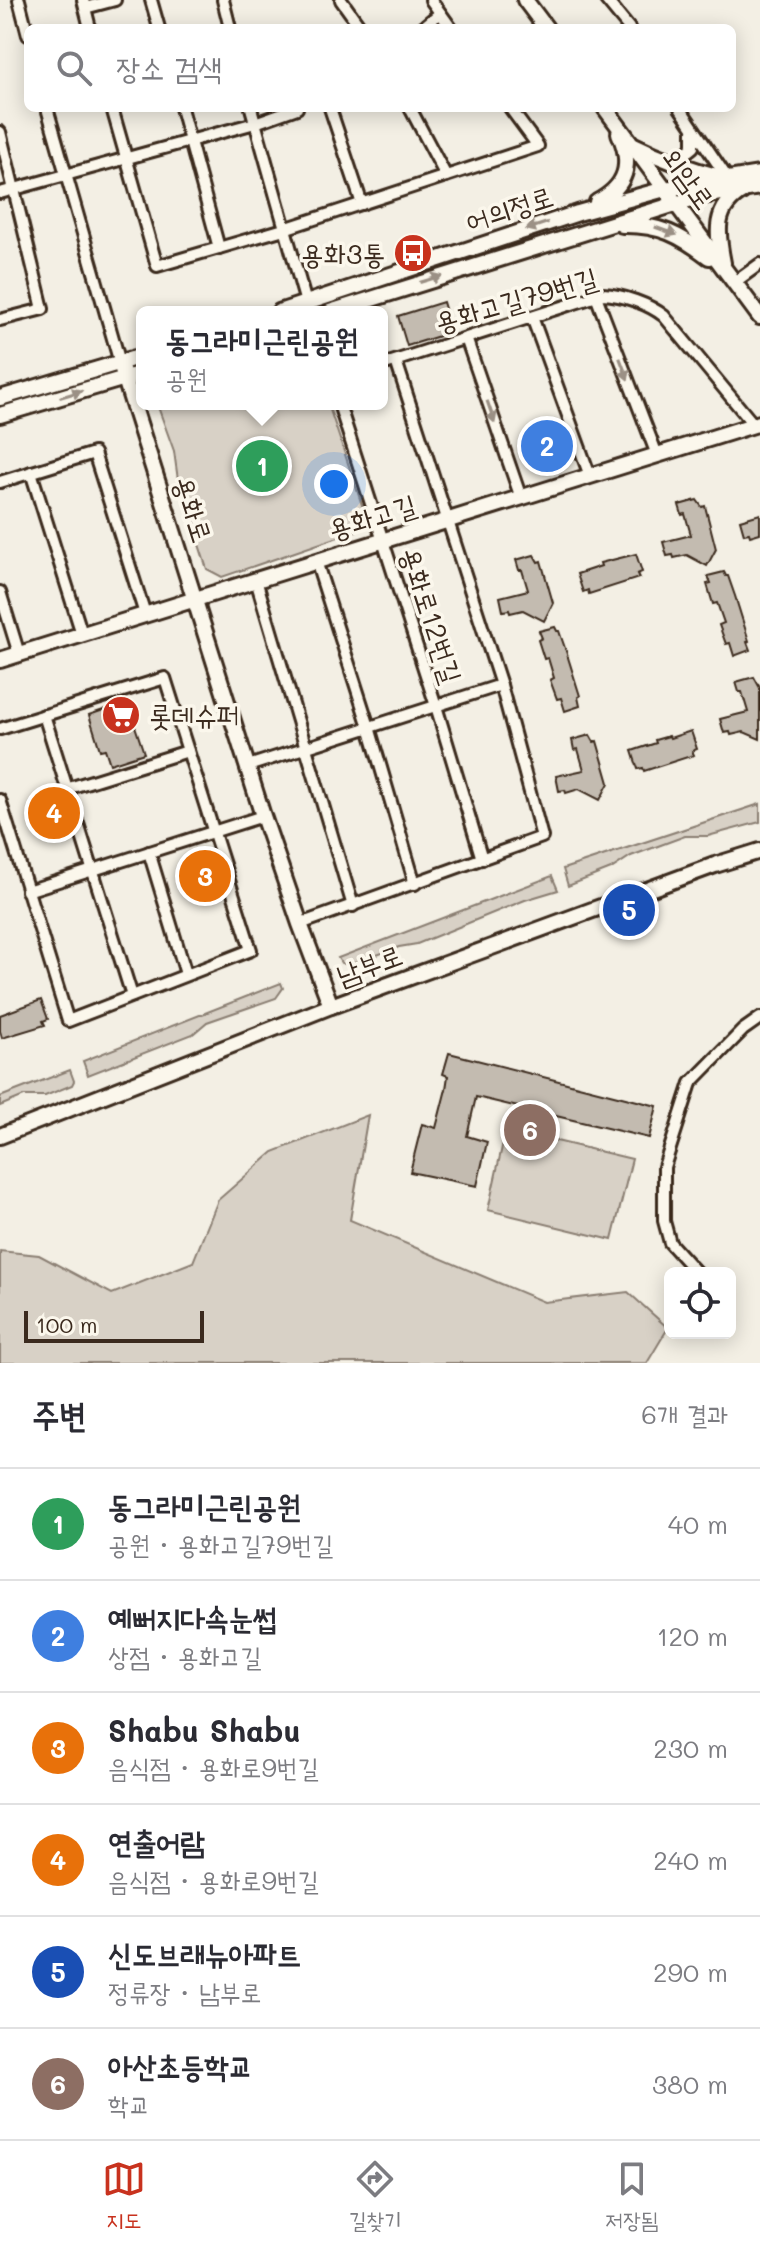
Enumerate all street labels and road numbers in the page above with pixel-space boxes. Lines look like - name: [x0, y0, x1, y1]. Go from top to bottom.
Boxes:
- street label: 외암로: [655, 140, 723, 216]
- street label: 어의정로: [461, 177, 557, 239]
- street label: 용화고길79번길: [431, 259, 601, 339]
- street label: 용화로: [166, 471, 222, 547]
- street label: 용화고길: [324, 486, 420, 546]
- street label: 용화로12번길: [393, 542, 471, 688]
- street label: 남부로: [331, 936, 407, 992]

